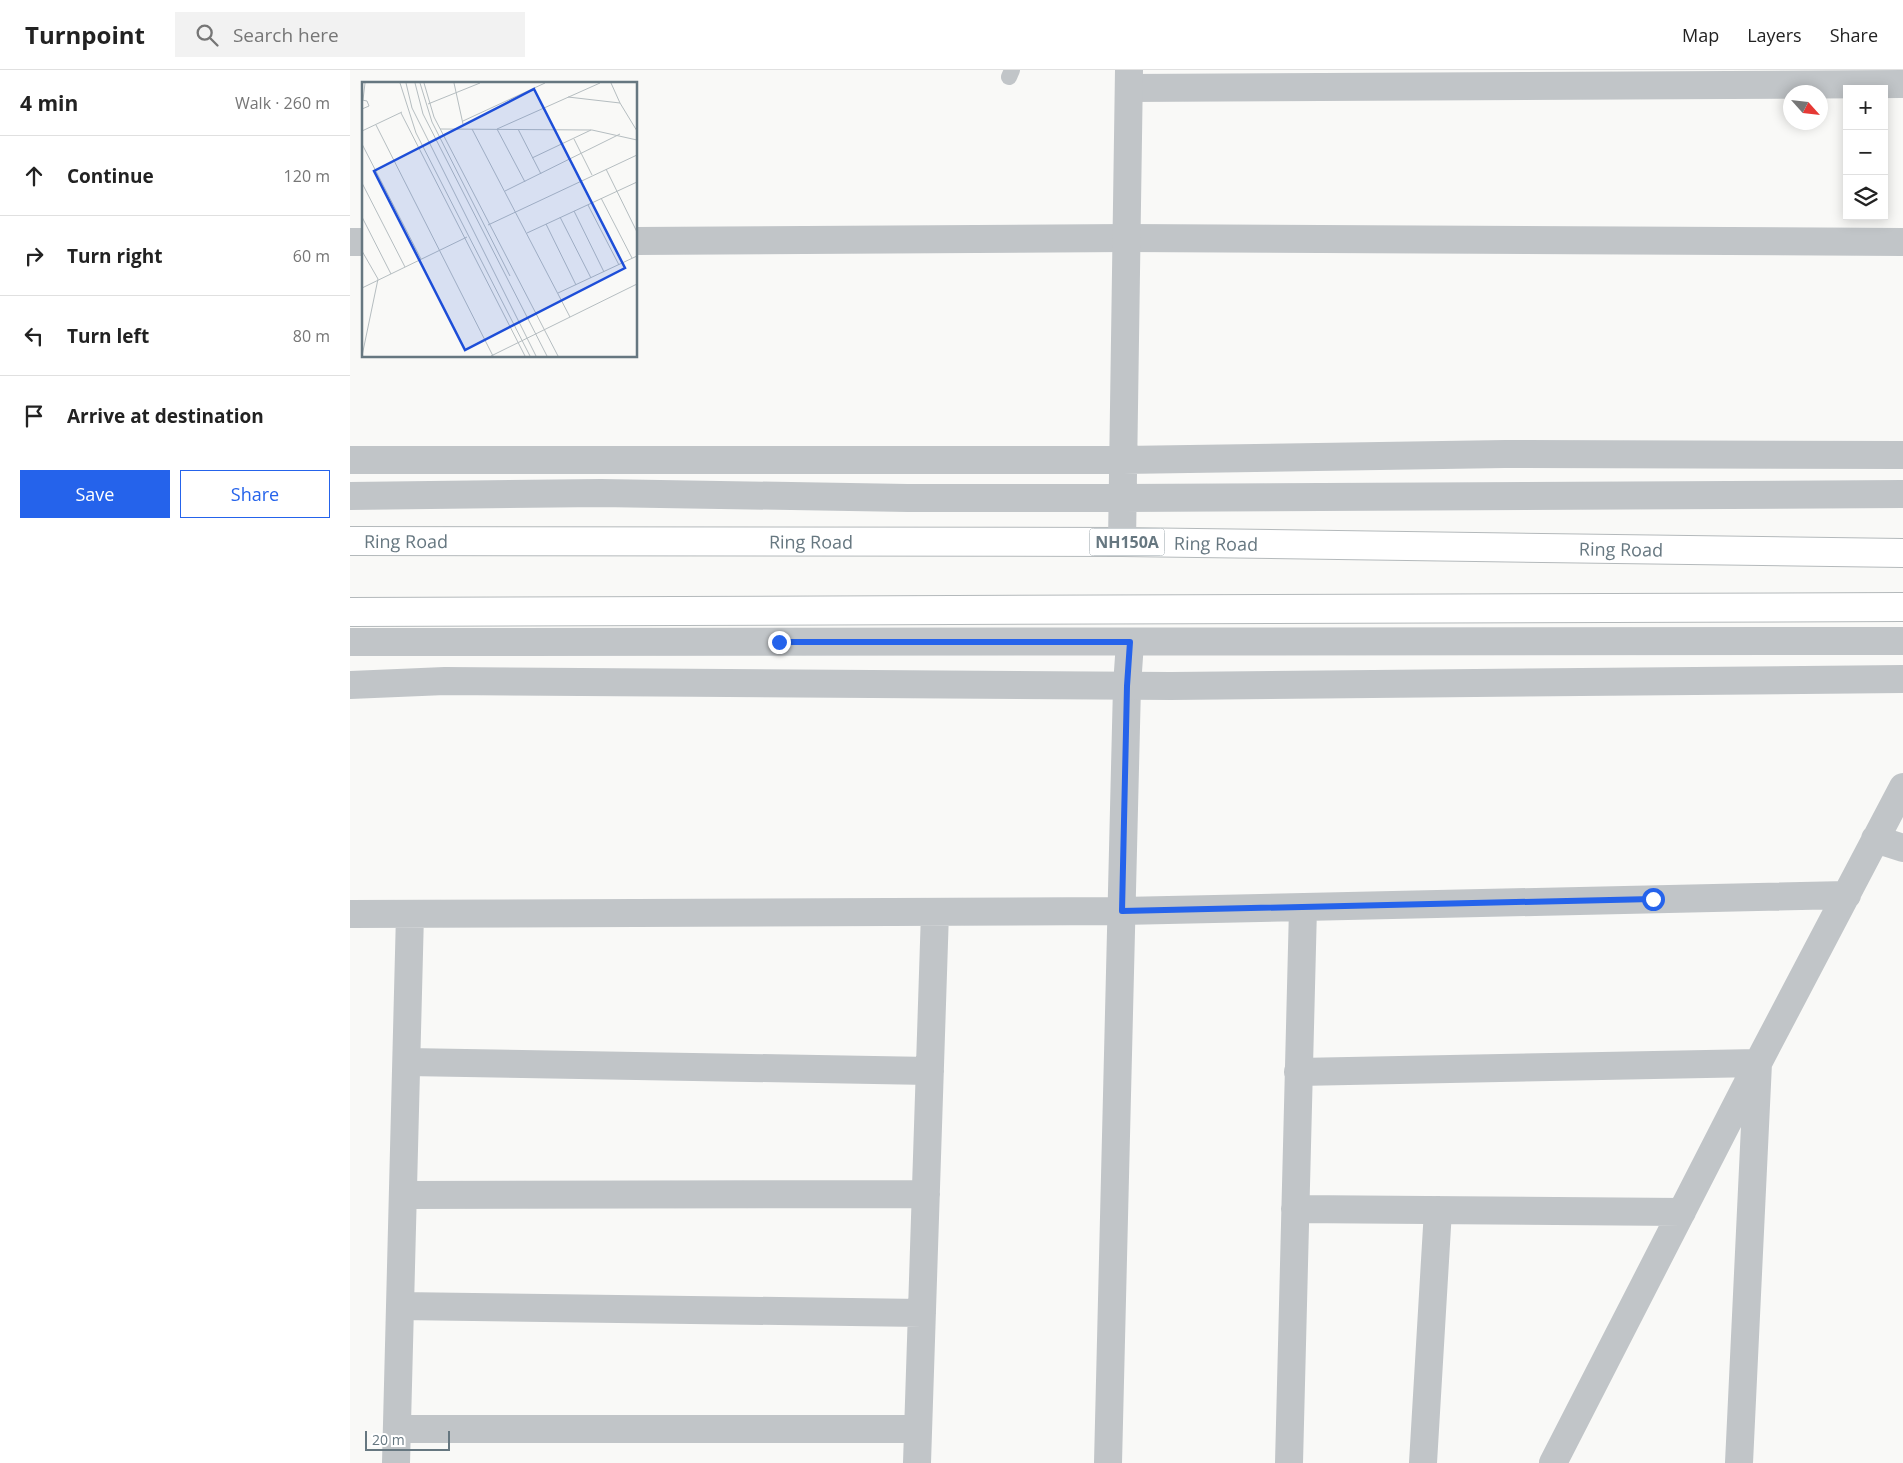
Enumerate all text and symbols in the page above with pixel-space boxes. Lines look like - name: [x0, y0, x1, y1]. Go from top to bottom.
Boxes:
- search box: [175, 12, 525, 57]
- text: Turnpoint: [25, 18, 145, 51]
- icon: search: [193, 21, 221, 49]
- text: Search here: [233, 22, 339, 48]
- text: Map: [1682, 23, 1719, 47]
- text: Layers: [1747, 23, 1802, 47]
- text: Share: [1830, 23, 1878, 47]
- inset map: [362, 82, 638, 358]
- north arrow: [1783, 85, 1828, 130]
- map controls: [1843, 85, 1888, 220]
- button: +: [1843, 85, 1888, 130]
- text: 4 min: [20, 89, 78, 117]
- text: Walk · 260 m: [235, 92, 330, 114]
- button: −: [1843, 130, 1888, 175]
- icon: ahead: [20, 162, 48, 190]
- text: Continue: [67, 163, 154, 189]
- text: 120 m: [284, 165, 330, 187]
- button: layers: [1843, 175, 1888, 220]
- icon: right: [20, 242, 48, 270]
- text: Turn right: [67, 243, 162, 269]
- text: 60 m: [293, 245, 330, 267]
- icon: left: [20, 322, 48, 350]
- text: Turn left: [67, 323, 149, 349]
- text: 80 m: [293, 325, 330, 347]
- icon: arrive: [20, 402, 48, 430]
- text: Arrive at destination: [67, 403, 264, 429]
- button: Save: [20, 470, 170, 518]
- button: Share: [180, 470, 330, 518]
- road number: NH150A: [1090, 528, 1164, 556]
- street label: Ring Road: [364, 529, 448, 553]
- street label: Ring Road: [769, 530, 853, 554]
- street label: Ring Road: [1174, 531, 1258, 556]
- street label: Ring Road: [1579, 536, 1663, 562]
- route end: [768, 631, 791, 654]
- route start: [1642, 888, 1665, 911]
- scale bar: [365, 1428, 450, 1451]
- text: 20 m: [372, 1430, 405, 1449]

